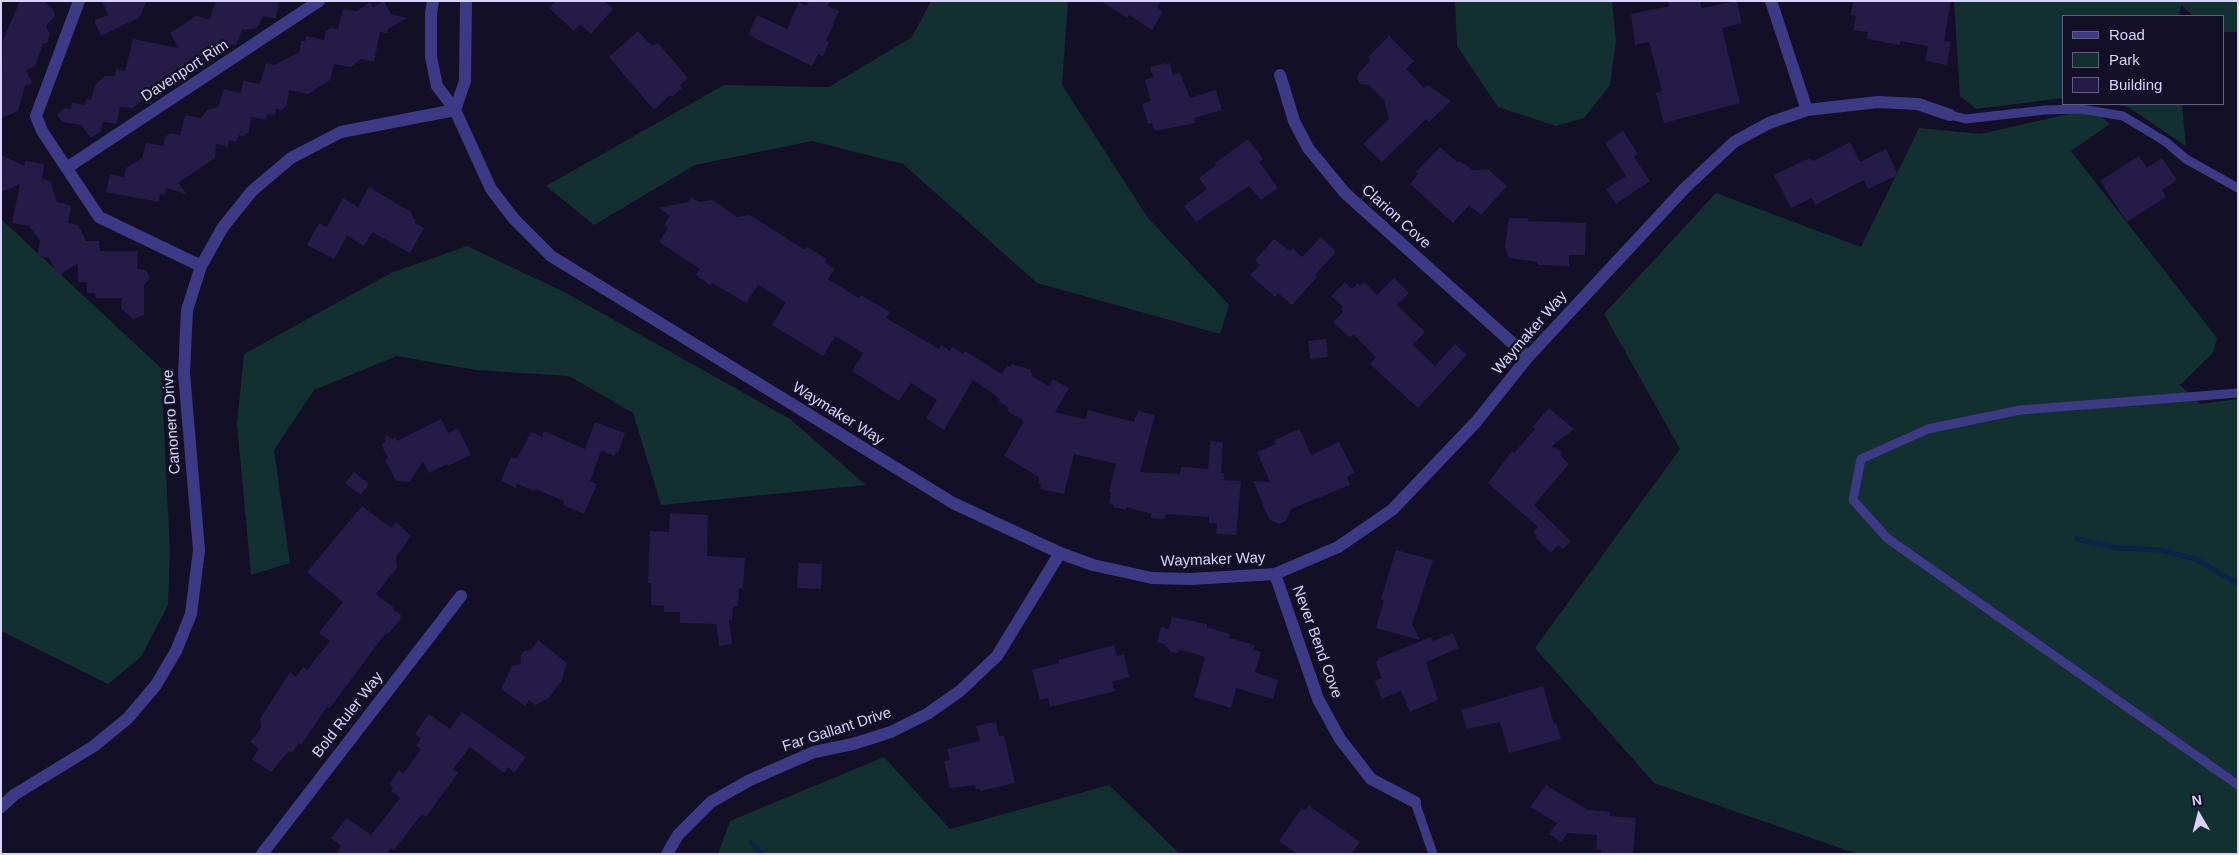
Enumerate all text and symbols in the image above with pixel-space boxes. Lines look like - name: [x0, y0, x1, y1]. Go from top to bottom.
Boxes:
- legend: [2062, 15, 2224, 105]
- text: Road: [2109, 26, 2145, 43]
- street label: Davenport Rim: [138, 36, 232, 106]
- text: Park: [2109, 51, 2140, 68]
- text: Building: [2109, 76, 2162, 93]
- street label: Clarion Cove: [1358, 181, 1434, 253]
- street label: Waymaker Way: [1489, 288, 1571, 378]
- street label: Canonero Drive: [159, 369, 185, 475]
- street label: Waymaker Way: [789, 379, 887, 449]
- street label: Waymaker Way: [1160, 549, 1266, 571]
- street label: Never Bend Cove: [1288, 583, 1346, 701]
- street label: Bold Ruler Way: [309, 669, 387, 761]
- street label: Far Gallant Drive: [780, 704, 894, 756]
- north arrow: [2174, 790, 2224, 840]
- text: N: [2191, 792, 2203, 809]

